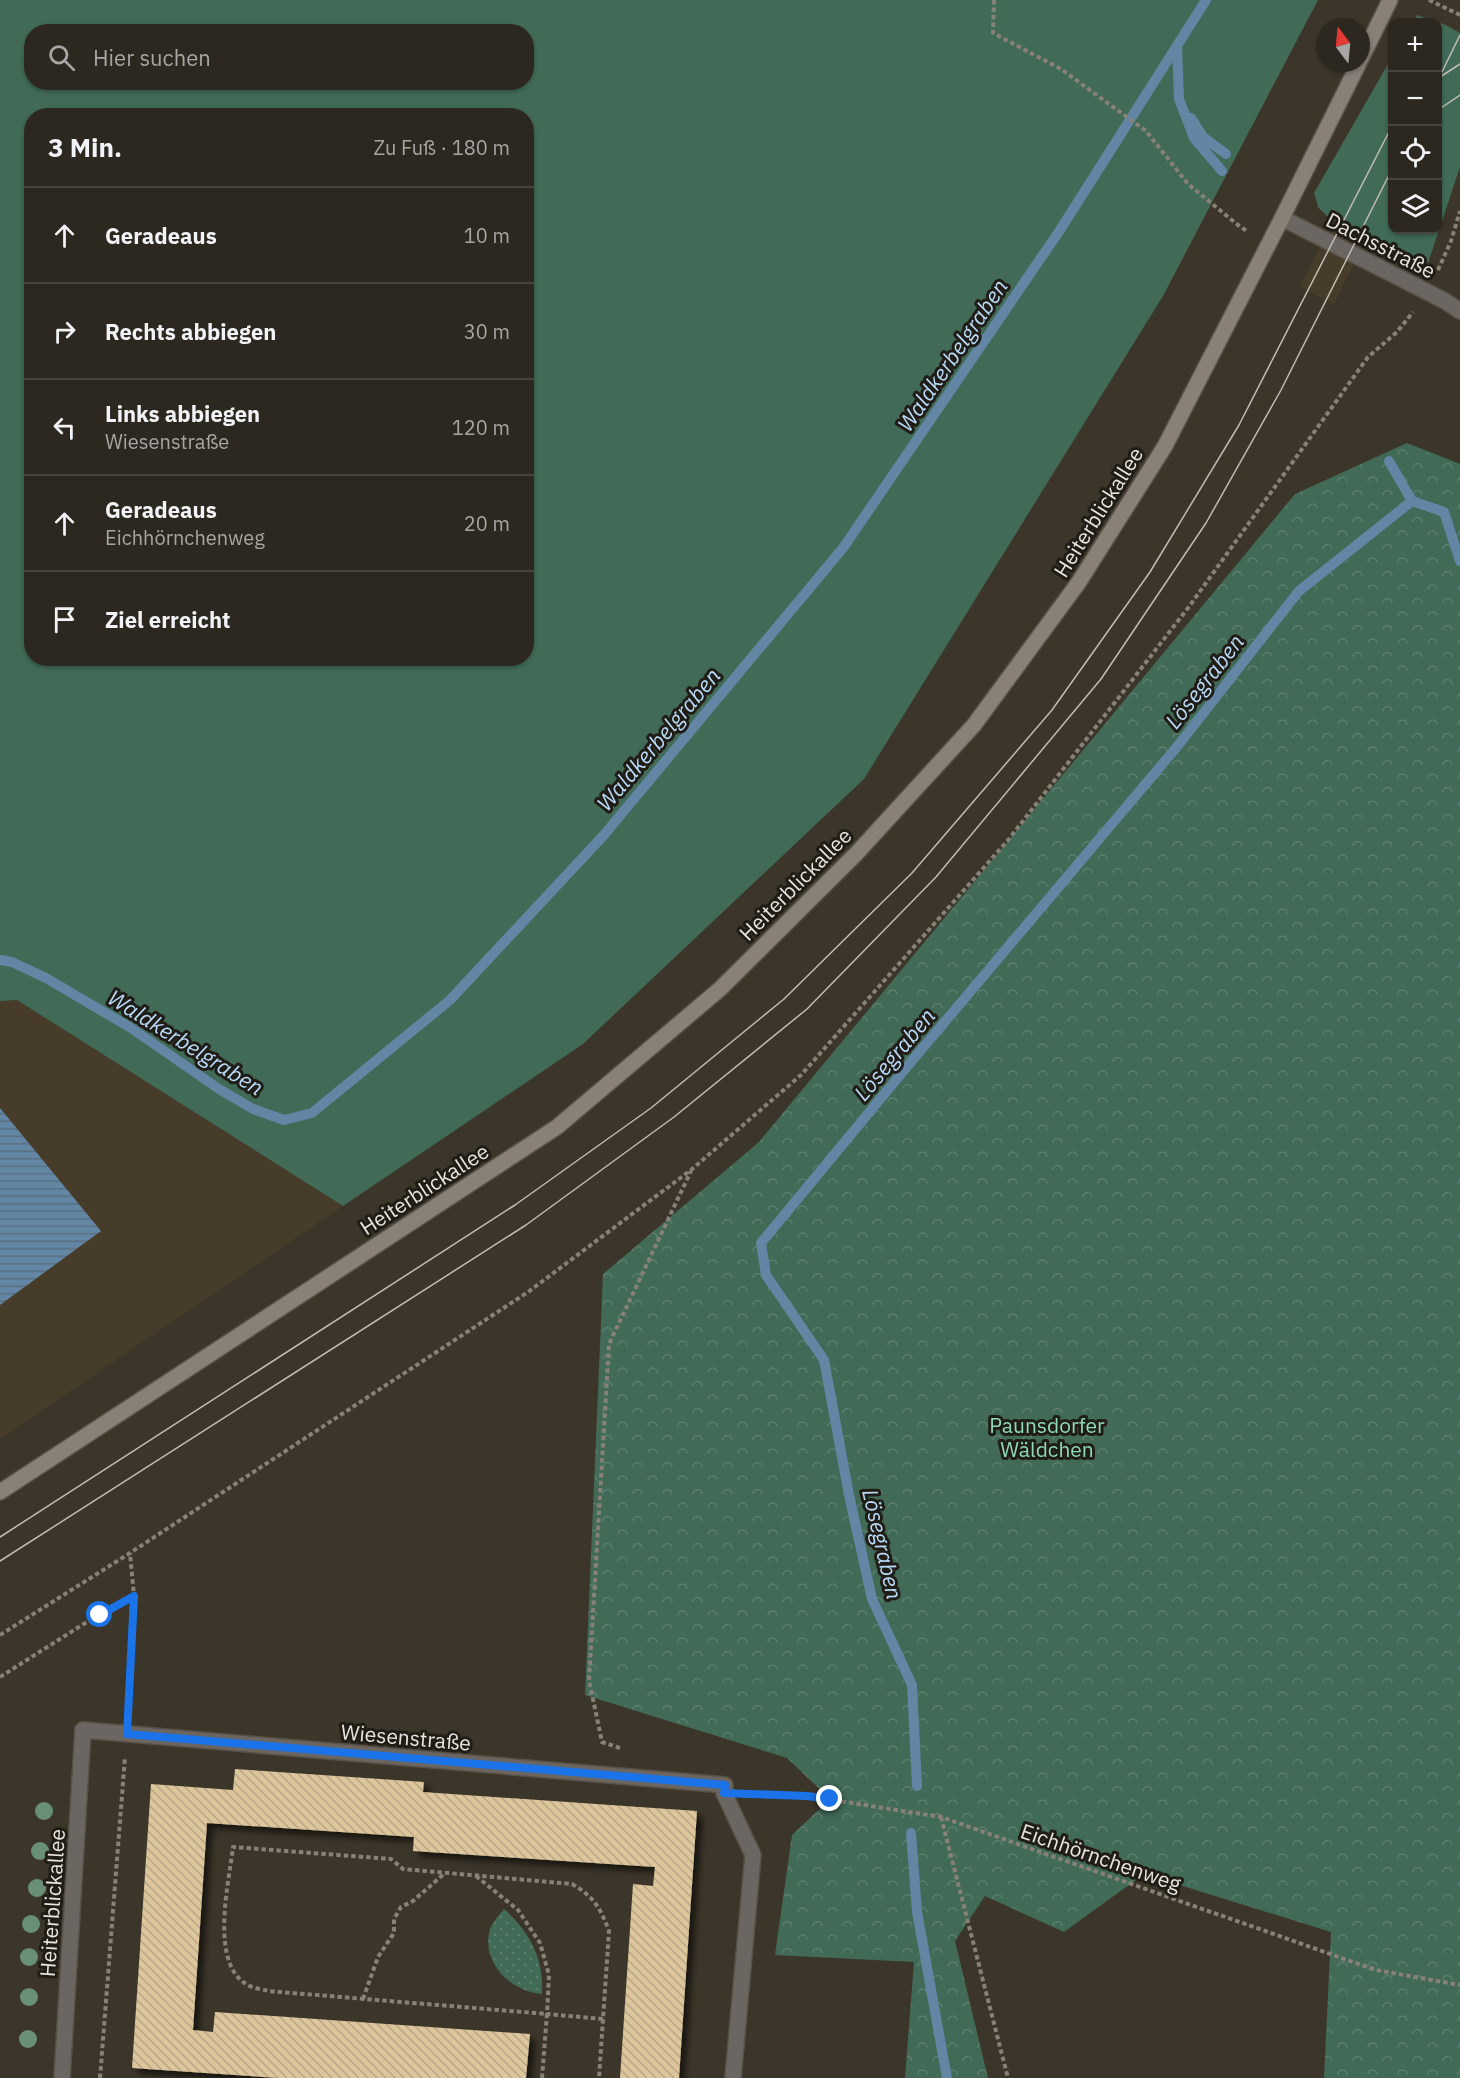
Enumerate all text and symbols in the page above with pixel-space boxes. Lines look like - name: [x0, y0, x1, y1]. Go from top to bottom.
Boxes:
- north arrow: [1316, 18, 1370, 72]
- map controls: [1388, 18, 1442, 234]
- button: +: [1388, 18, 1442, 72]
- search box: [24, 24, 534, 90]
- icon: search: [45, 41, 78, 74]
- text: Hier suchen: [93, 43, 211, 72]
- button: −: [1388, 72, 1442, 126]
- button: locate: [1388, 126, 1442, 180]
- text: 3 Min.: [48, 130, 122, 164]
- text: Zu Fuß · 180 m: [373, 134, 510, 161]
- button: layers: [1388, 180, 1442, 234]
- street label: Dachsstraße: [1322, 205, 1440, 285]
- icon: ahead: [48, 219, 81, 252]
- text: Geradeaus: [105, 221, 217, 250]
- text: 10 m: [464, 222, 510, 249]
- water label: Waldkerbelgraben: [890, 273, 1014, 437]
- icon: right: [48, 315, 81, 348]
- text: Rechts abbiegen: [105, 317, 276, 346]
- text: 30 m: [464, 318, 510, 345]
- text: Links abbiegen: [105, 399, 260, 428]
- icon: left: [48, 411, 81, 444]
- text: 120 m: [452, 414, 510, 441]
- text: Wiesenstraße: [105, 428, 229, 455]
- street label: Heiterblickallee: [1047, 442, 1149, 582]
- text: Geradeaus: [105, 495, 217, 524]
- icon: ahead: [48, 507, 81, 540]
- text: 20 m: [464, 510, 510, 537]
- text: Eichhörnchenweg: [105, 524, 265, 551]
- icon: arrive: [48, 603, 81, 636]
- text: Ziel erreicht: [105, 605, 230, 634]
- water label: Lösegraben: [1158, 628, 1250, 734]
- water label: Waldkerbelgraben: [590, 661, 726, 817]
- street label: Heiterblickallee: [733, 822, 857, 946]
- water label: Waldkerbelgraben: [103, 983, 269, 1101]
- water label: Lösegraben: [847, 1002, 941, 1106]
- street label: Heiterblickallee: [354, 1137, 494, 1241]
- park label: Paunsdorfer Wäldchen: [989, 1411, 1105, 1463]
- water label: Lösegraben: [856, 1486, 910, 1602]
- route start: [86, 1601, 112, 1627]
- street label: Wiesenstraße: [340, 1717, 472, 1757]
- route end: [816, 1785, 842, 1811]
- street label: Eichhörnchenweg: [1017, 1816, 1185, 1898]
- street label: Heiterblickallee: [33, 1828, 71, 1978]

